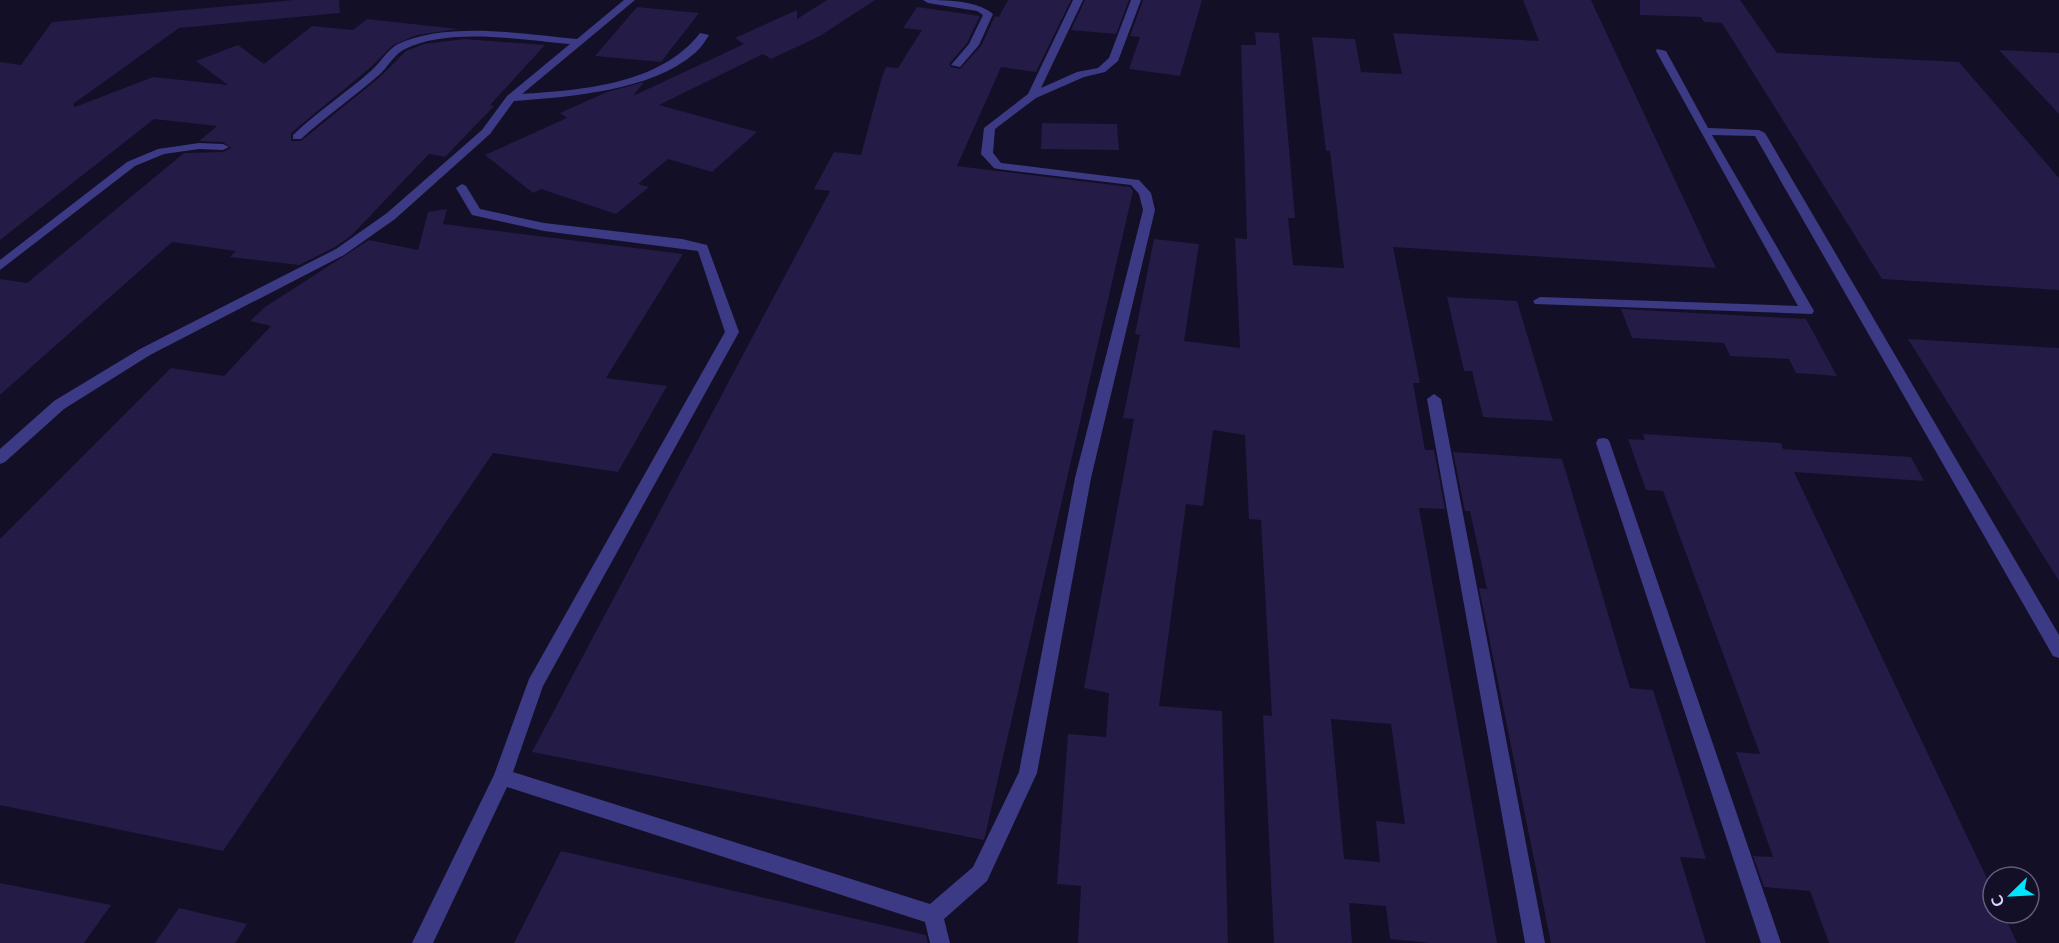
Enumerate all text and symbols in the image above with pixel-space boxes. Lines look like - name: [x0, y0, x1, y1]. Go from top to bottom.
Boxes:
- north arrow: [1981, 865, 2041, 925]
- text: С: [1986, 891, 2010, 910]

